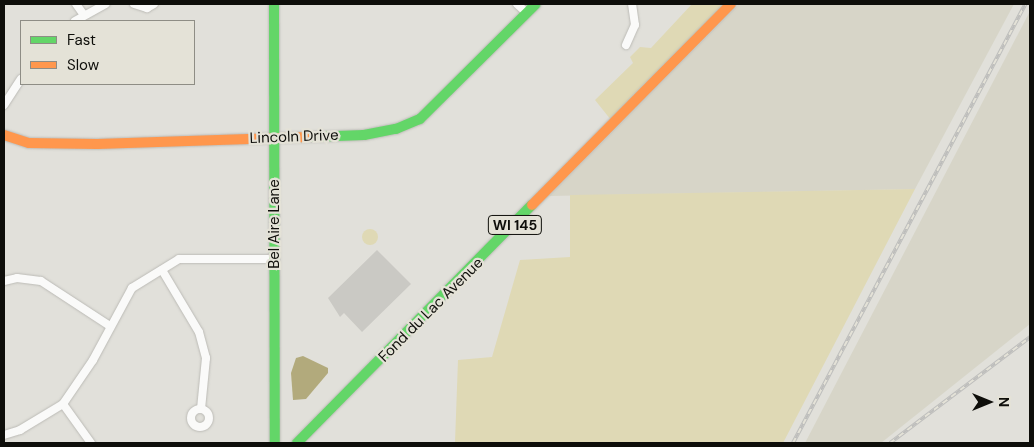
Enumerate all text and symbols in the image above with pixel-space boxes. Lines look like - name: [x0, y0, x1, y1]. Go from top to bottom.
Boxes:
- legend: [20, 20, 195, 85]
- text: Fast: [67, 30, 96, 50]
- text: Slow: [67, 55, 99, 75]
- street label: Lincoln Drive: [249, 126, 339, 148]
- street label: Bel Aire Lane: [266, 179, 284, 269]
- road number: WI 145: [488, 214, 542, 236]
- street label: Fond du Lac Avenue: [375, 254, 487, 366]
- north arrow: [964, 377, 1014, 427]
- text: N: [995, 397, 1013, 407]

